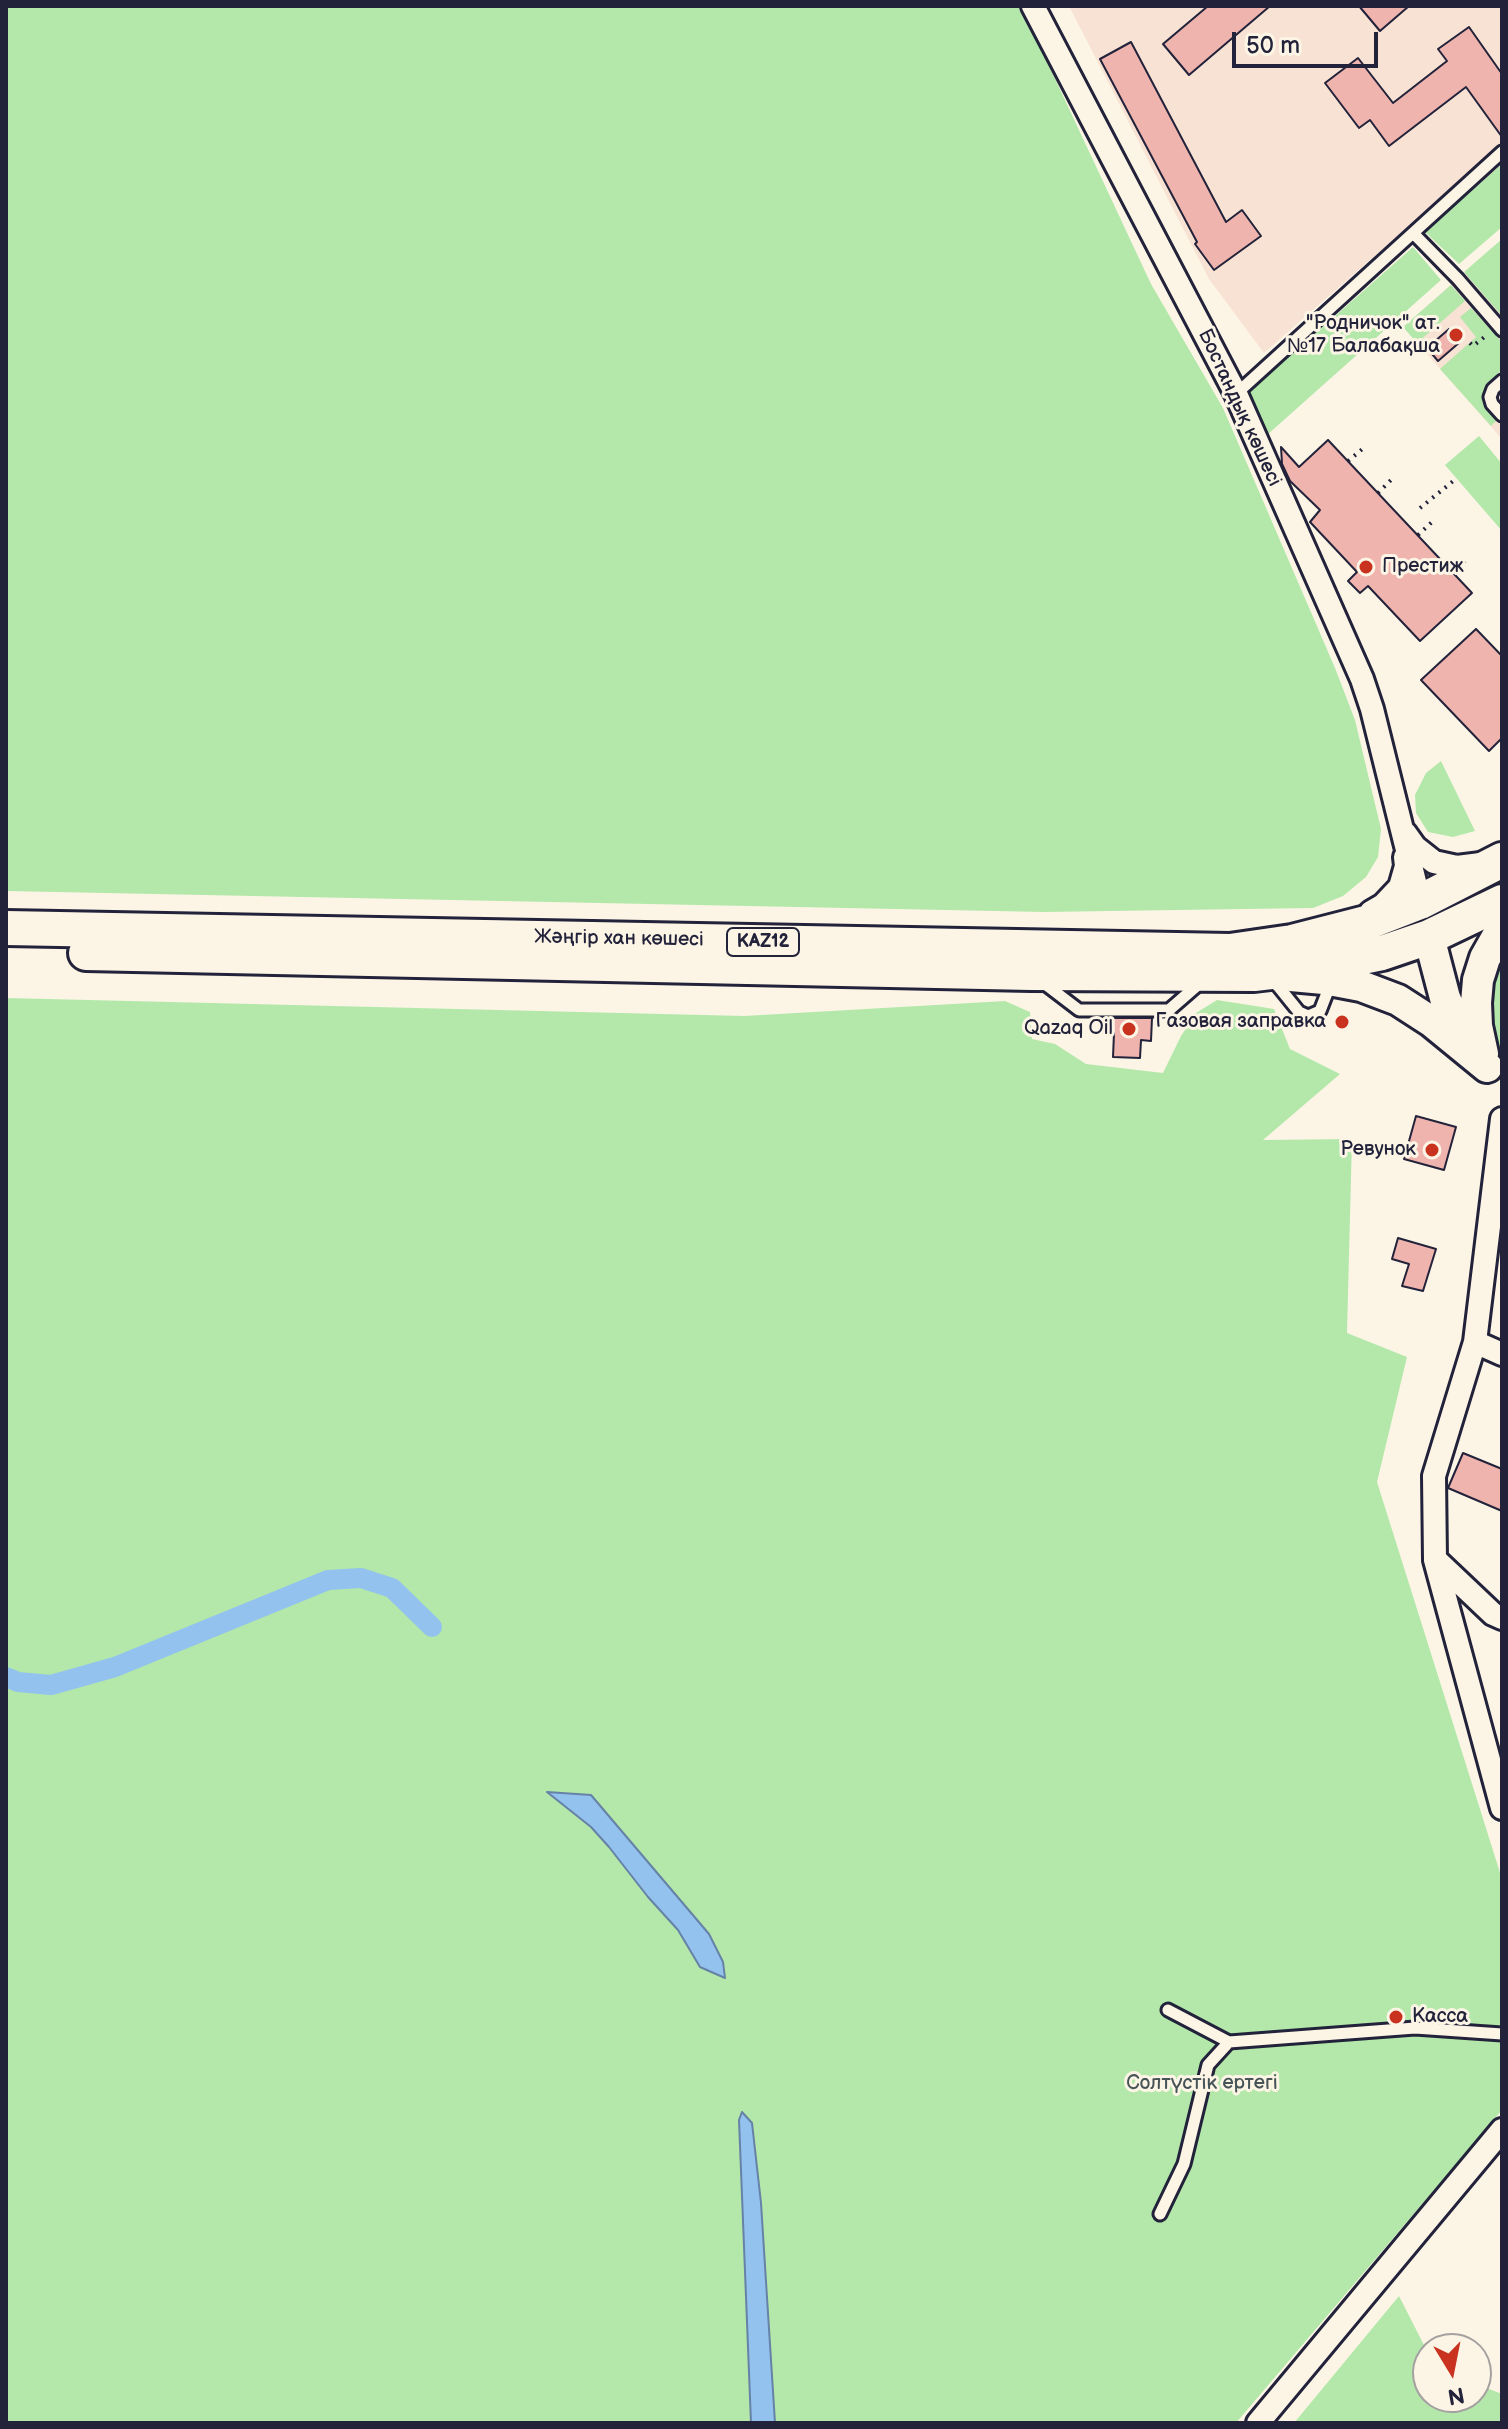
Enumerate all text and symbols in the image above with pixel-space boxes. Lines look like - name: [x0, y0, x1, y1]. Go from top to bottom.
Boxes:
- scale bar: [1236, 16, 1382, 66]
- text: 50 m: [1246, 31, 1300, 60]
- place label: "Родничок" ат. №17 Балабақша: [1287, 312, 1440, 359]
- street label: Бостандық көшесі: [1192, 326, 1286, 490]
- marker: "Родничок" ат. №17 Балабақша: [1447, 326, 1465, 344]
- place label: Престиж: [1382, 555, 1464, 579]
- marker: Престиж: [1357, 558, 1375, 576]
- street label: Жәңгір хан көшесі: [534, 926, 704, 952]
- road number: KAZ12: [727, 928, 799, 956]
- place label: Газовая заправка: [1156, 1010, 1326, 1034]
- marker: Газовая заправка: [1333, 1013, 1351, 1031]
- place label: Qazaq Oil: [1024, 1017, 1113, 1041]
- marker: Qazaq Oil: [1120, 1020, 1138, 1038]
- place label: Ревунок: [1340, 1138, 1416, 1162]
- marker: Ревунок: [1423, 1141, 1441, 1159]
- place label: Касса: [1412, 2005, 1468, 2029]
- marker: Касса: [1387, 2008, 1405, 2026]
- park label: Солтүстік ертегі: [1126, 2072, 1278, 2096]
- north arrow: [1412, 2333, 1492, 2413]
- text: N: [1445, 2380, 1466, 2410]

